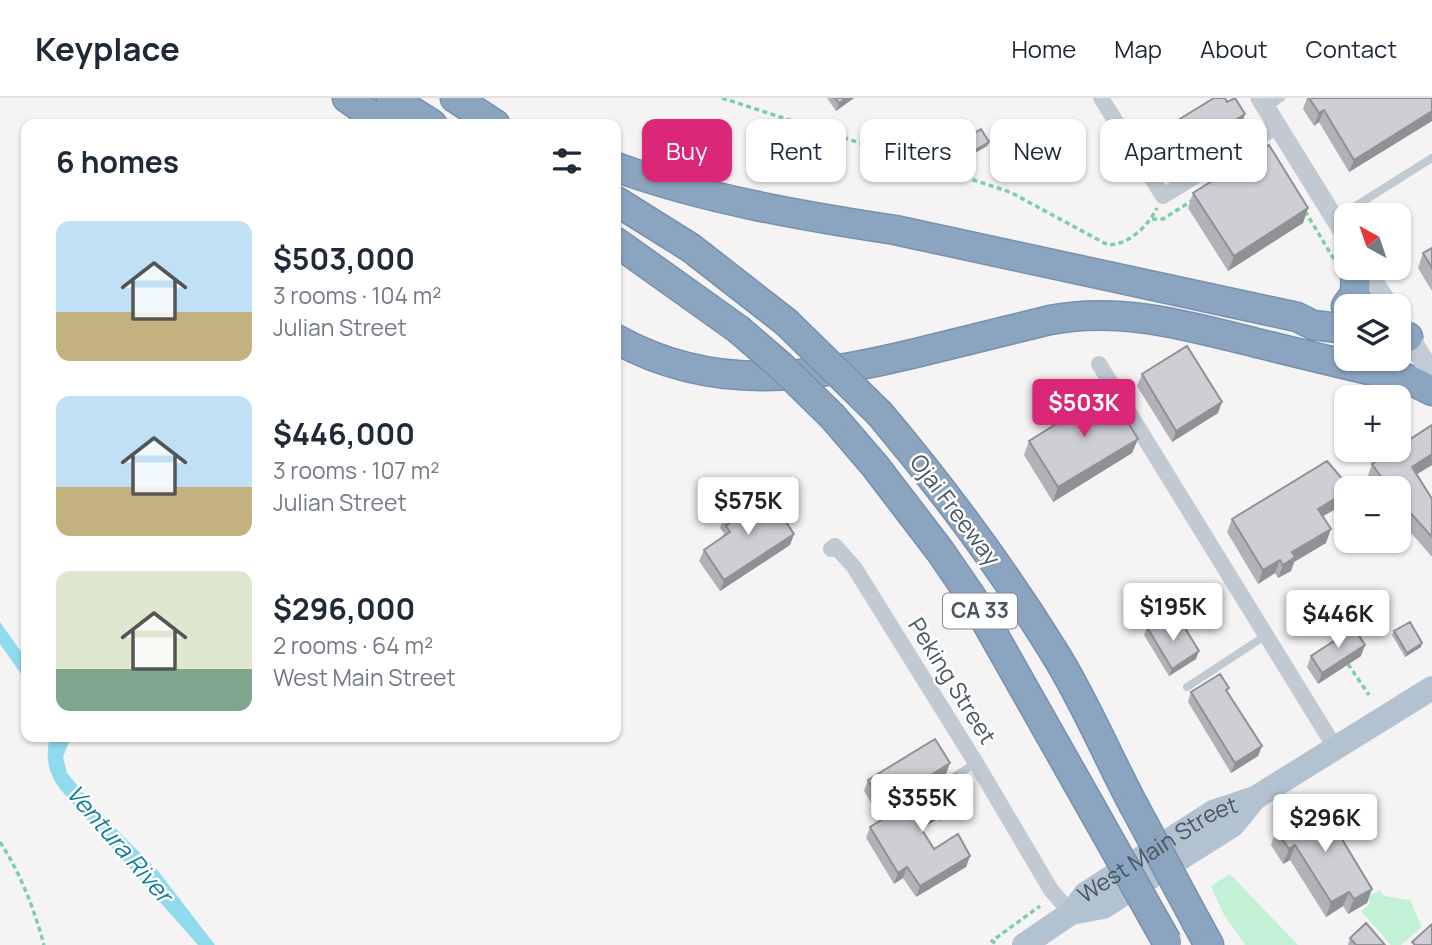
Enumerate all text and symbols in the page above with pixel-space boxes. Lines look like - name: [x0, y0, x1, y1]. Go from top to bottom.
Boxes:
- text: Keyplace: [35, 26, 180, 71]
- text: Home: [1011, 32, 1076, 65]
- text: Map: [1114, 32, 1162, 65]
- text: About: [1200, 32, 1268, 65]
- text: Contact: [1306, 32, 1397, 65]
- chip: Buy: [642, 119, 732, 182]
- chip: Rent: [746, 119, 846, 182]
- chip: Filters: [860, 119, 976, 182]
- chip: New: [990, 119, 1086, 182]
- chip: Apartment: [1100, 119, 1267, 182]
- text: 6 homes: [56, 141, 179, 182]
- icon: filters: [548, 142, 586, 180]
- north arrow: [1334, 203, 1410, 280]
- map controls: [1334, 203, 1411, 553]
- text: $503,000: [273, 238, 415, 279]
- icon: home: [112, 249, 196, 333]
- text: 3 rooms · 104 m²: [273, 279, 441, 311]
- button: layers: [1334, 294, 1411, 371]
- text: Julian Street: [273, 311, 407, 343]
- pin: $503K: [1035, 380, 1133, 439]
- button: +: [1334, 385, 1411, 462]
- text: $503K: [1048, 386, 1120, 418]
- text: $446,000: [273, 413, 415, 454]
- icon: home: [112, 424, 196, 508]
- street label: Ojai Freeway: [903, 447, 1008, 572]
- text: 3 rooms · 107 m²: [273, 454, 439, 486]
- button: −: [1334, 476, 1411, 553]
- pin: $575K: [699, 478, 797, 537]
- text: $575K: [714, 484, 782, 516]
- text: Julian Street: [273, 486, 407, 518]
- pin: $195K: [1124, 584, 1222, 643]
- text: $296,000: [273, 588, 415, 629]
- text: $195K: [1139, 590, 1207, 622]
- pin: $446K: [1289, 590, 1387, 650]
- road number: CA 33: [943, 594, 1017, 628]
- text: $446K: [1302, 597, 1374, 629]
- icon: home: [112, 599, 196, 683]
- street label: Peking Street: [901, 611, 1004, 750]
- text: 2 rooms · 64 m²: [273, 629, 433, 661]
- text: West Main Street: [273, 661, 456, 693]
- pin: $355K: [873, 774, 971, 834]
- water label: Ventura River: [60, 777, 183, 912]
- text: $355K: [887, 781, 957, 813]
- street label: West Main Street: [1071, 788, 1241, 910]
- pin: $296K: [1276, 794, 1374, 854]
- text: $296K: [1289, 801, 1361, 833]

